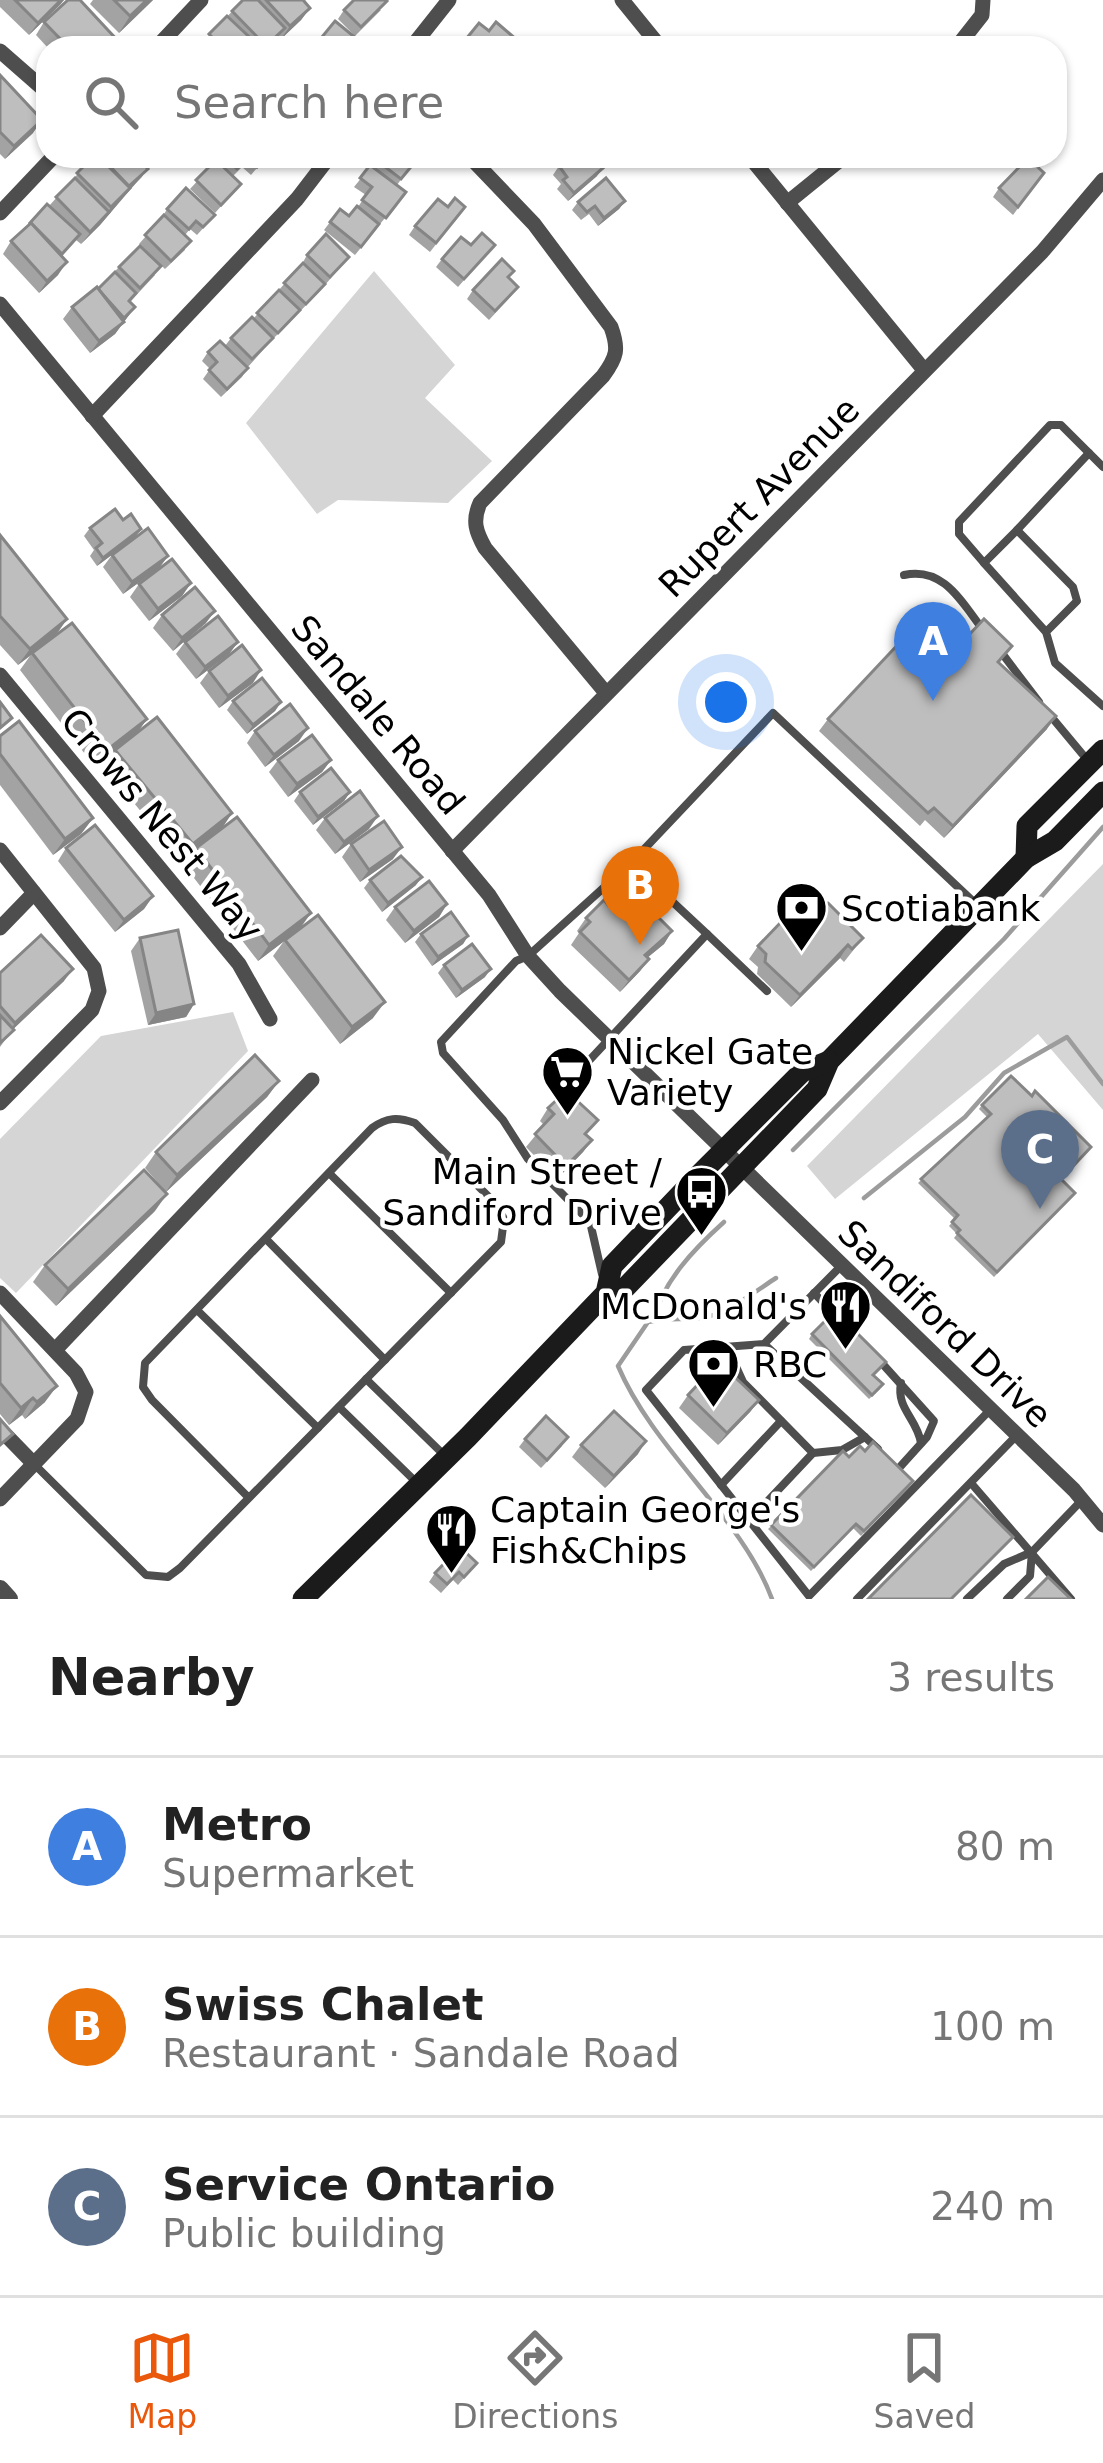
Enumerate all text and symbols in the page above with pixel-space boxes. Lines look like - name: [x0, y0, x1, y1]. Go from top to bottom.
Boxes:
- search box: [36, 36, 1067, 168]
- icon: search: [78, 69, 144, 135]
- text: Search here: [174, 76, 444, 129]
- street label: Rupert Avenue: [651, 389, 867, 605]
- pin: A: [894, 602, 972, 701]
- street label: Sandale Road: [283, 607, 473, 823]
- your location: [696, 672, 756, 732]
- street label: Crows Nest Way: [53, 700, 271, 950]
- pin: B: [601, 846, 679, 945]
- bank icon: Scotiabank: [774, 880, 830, 954]
- place label: Scotiabank: [841, 888, 1041, 929]
- place label: Nickel Gate Variety: [607, 1031, 813, 1113]
- supermarket icon: Nickel Gate Variety: [540, 1044, 596, 1118]
- pin: C: [1001, 1110, 1079, 1209]
- place label: Main Street / Sandiford Drive: [382, 1151, 663, 1233]
- bus stop icon: Main Street / Sandiford Drive: [673, 1164, 729, 1238]
- street label: Sandiford Drive: [830, 1212, 1060, 1436]
- restaurant icon: McDonald's: [818, 1278, 874, 1352]
- place label: McDonald's: [600, 1286, 807, 1327]
- bank icon: RBC: [686, 1336, 742, 1410]
- place label: RBC: [753, 1344, 827, 1385]
- place label: Captain George's Fish&Chips: [490, 1489, 800, 1571]
- restaurant icon: Captain George's Fish&Chips: [423, 1502, 479, 1576]
- text: Nearby: [48, 1648, 255, 1707]
- text: 3 results: [887, 1655, 1055, 1700]
- text: Metro: [162, 1798, 312, 1851]
- text: A: [72, 1824, 102, 1869]
- text: 80 m: [955, 1824, 1055, 1869]
- text: Supermarket: [162, 1851, 414, 1896]
- text: Swiss Chalet: [162, 1978, 484, 2031]
- text: B: [72, 2004, 102, 2049]
- text: 100 m: [930, 2004, 1055, 2049]
- text: Restaurant · Sandale Road: [162, 2031, 680, 2076]
- text: Service Ontario: [162, 2158, 555, 2211]
- text: C: [73, 2184, 101, 2229]
- text: 240 m: [930, 2184, 1055, 2229]
- text: Public building: [162, 2211, 446, 2256]
- tab: Map: [128, 2325, 197, 2436]
- tab: Directions: [452, 2325, 618, 2436]
- tab: Saved: [874, 2325, 975, 2436]

